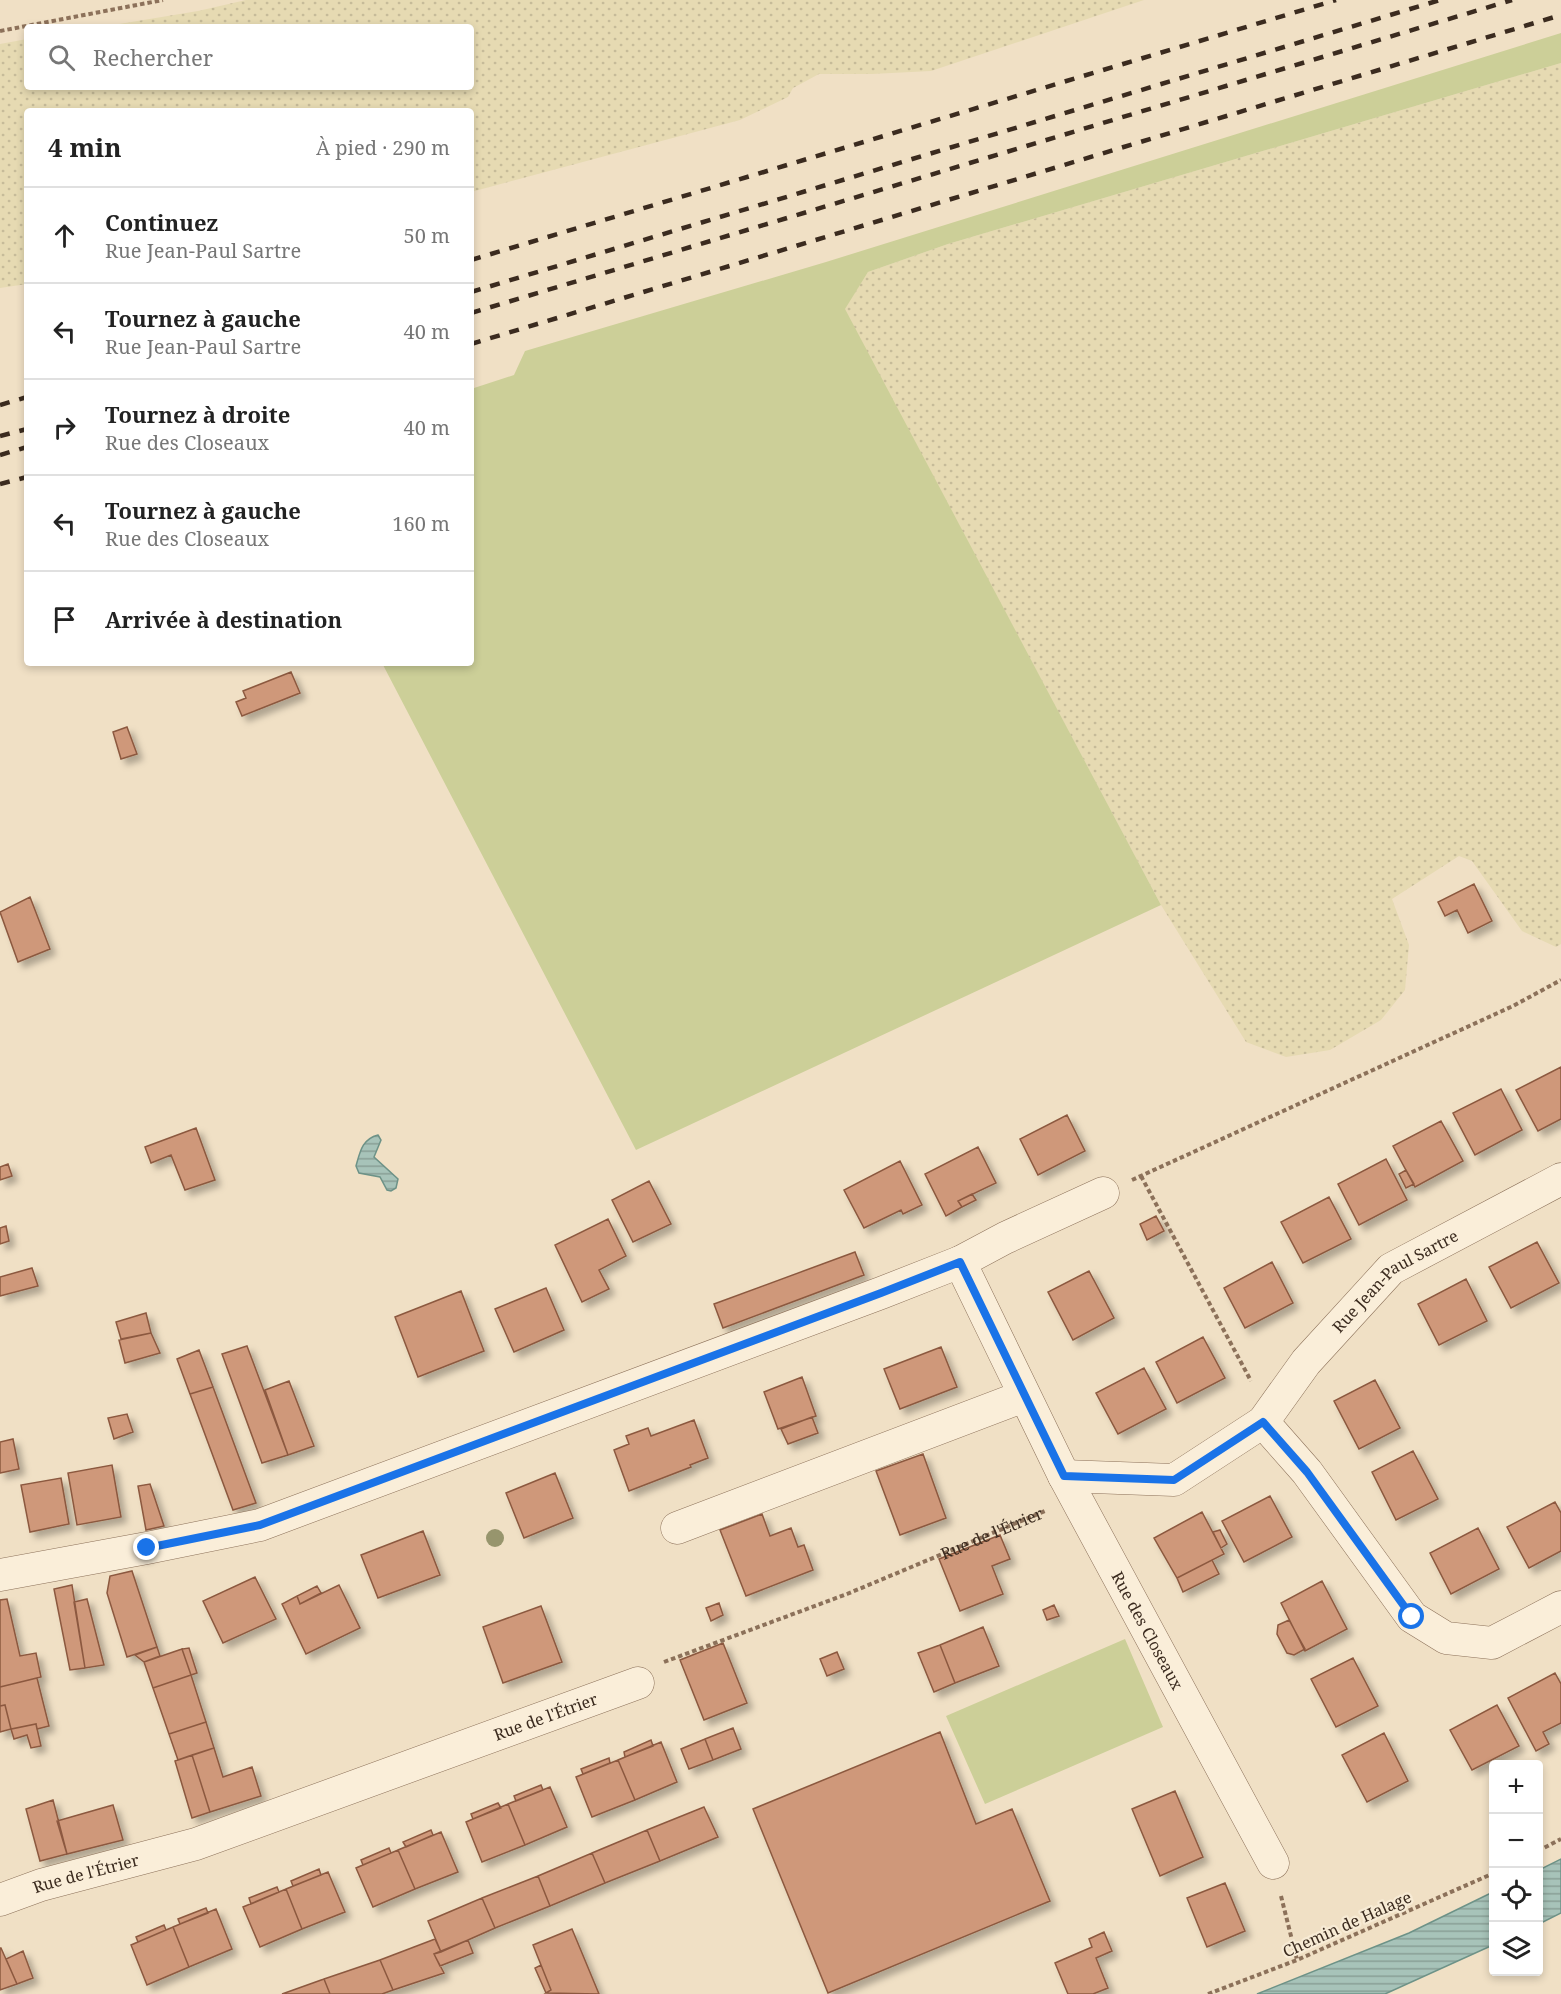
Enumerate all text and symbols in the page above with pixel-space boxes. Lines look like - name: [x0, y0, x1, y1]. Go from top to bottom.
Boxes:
- search box: [24, 24, 474, 90]
- icon: search: [45, 41, 78, 74]
- text: Rechercher: [93, 42, 213, 72]
- text: 4 min: [48, 129, 122, 165]
- text: À pied · 290 m: [316, 134, 450, 161]
- text: Continuez: [105, 207, 218, 237]
- icon: ahead: [48, 219, 81, 252]
- text: 50 m: [404, 222, 450, 249]
- text: Rue Jean-Paul Sartre: [105, 237, 301, 264]
- text: Tournez à gauche: [105, 303, 301, 333]
- icon: left: [48, 315, 81, 348]
- text: 40 m: [404, 318, 450, 345]
- text: Rue Jean-Paul Sartre: [105, 333, 301, 360]
- text: Tournez à droite: [105, 399, 290, 429]
- icon: right: [48, 411, 81, 444]
- text: 40 m: [404, 414, 450, 441]
- text: Rue des Closeaux: [105, 429, 269, 456]
- text: Tournez à gauche: [105, 495, 301, 525]
- icon: left: [48, 507, 81, 540]
- text: 160 m: [392, 510, 450, 537]
- text: Rue des Closeaux: [105, 525, 269, 552]
- icon: arrive: [48, 603, 81, 636]
- text: Arrivée à destination: [105, 604, 342, 634]
- street label: Rue Jean-Paul Sartre: [1327, 1224, 1462, 1337]
- street label: Rue de l'Étrier: [937, 1502, 1046, 1565]
- route end: [133, 1534, 159, 1560]
- street label: Rue des Closeaux: [1106, 1567, 1189, 1694]
- route start: [1398, 1603, 1424, 1629]
- street label: Rue de l'Étrier: [491, 1688, 601, 1746]
- map controls: [1489, 1760, 1543, 1976]
- button: +: [1489, 1760, 1543, 1814]
- button: −: [1489, 1814, 1543, 1868]
- street label: Rue de l'Étrier: [30, 1848, 142, 1898]
- button: locate: [1489, 1868, 1543, 1922]
- street label: Chemin de Halage: [1279, 1886, 1415, 1962]
- button: layers: [1489, 1922, 1543, 1976]

